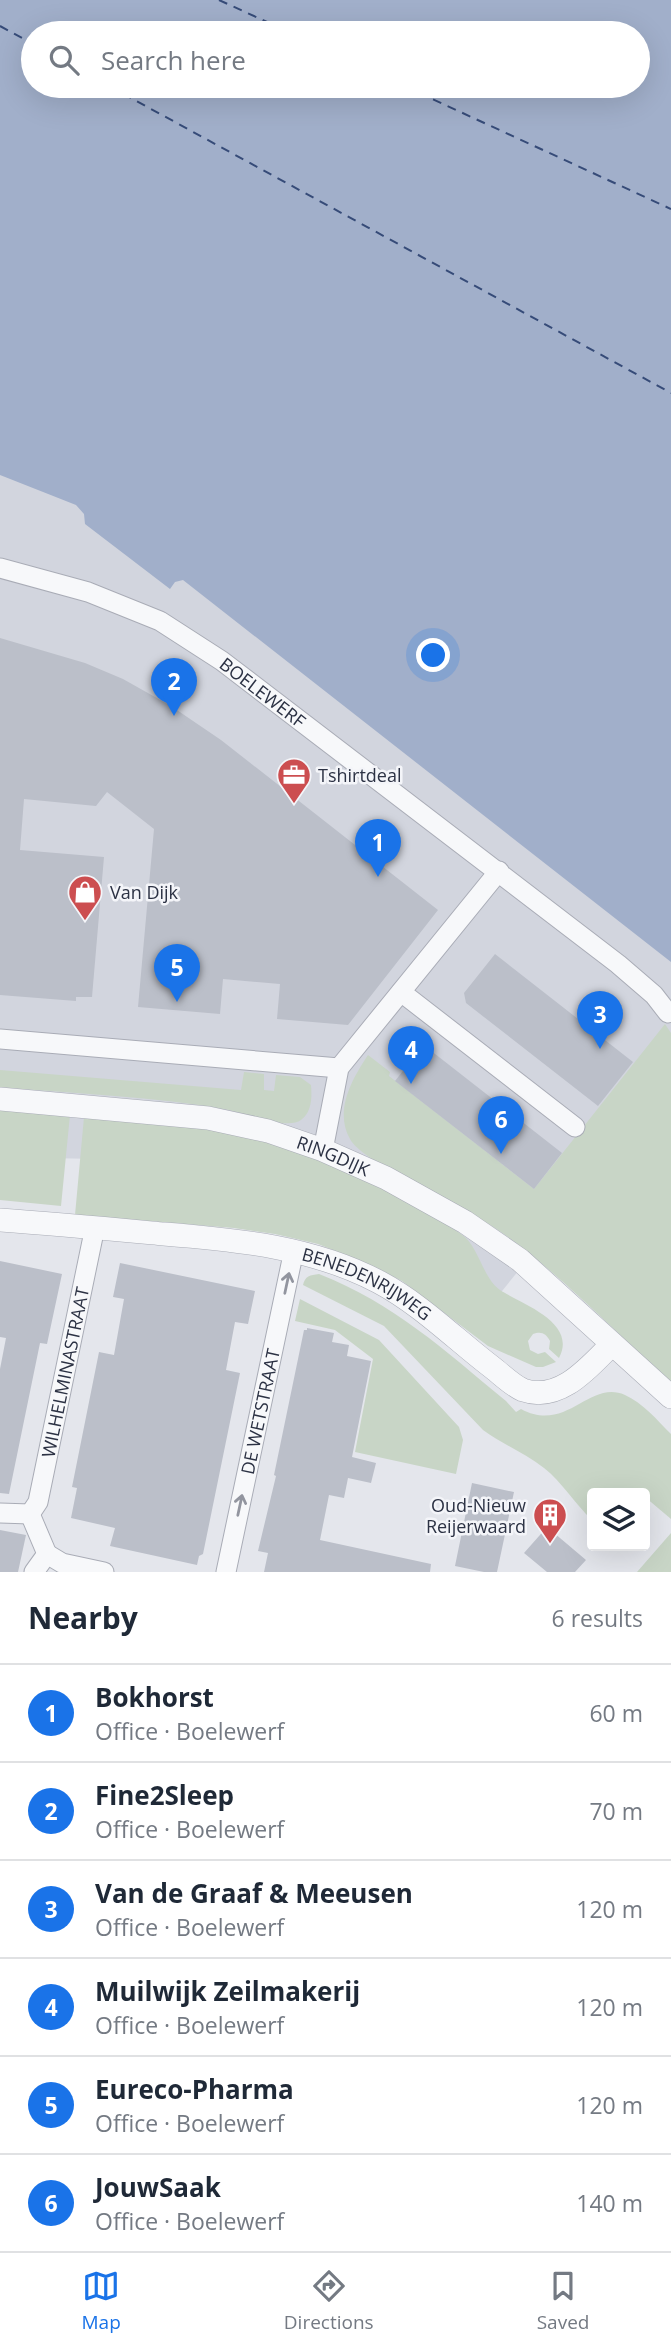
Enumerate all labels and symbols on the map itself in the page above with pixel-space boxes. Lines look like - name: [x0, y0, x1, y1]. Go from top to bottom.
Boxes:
- your location: [416, 638, 450, 672]
- street label: BOELEWERF: [215, 652, 311, 733]
- pin: 2: [151, 658, 197, 716]
- office icon: Tshirtdeal: [275, 756, 313, 805]
- place label: Tshirtdeal: [318, 763, 402, 787]
- pin: 1: [355, 819, 401, 877]
- shop icon: Van Dijk: [66, 873, 104, 922]
- place label: Van Dijk: [110, 880, 179, 904]
- pin: 5: [154, 944, 200, 1002]
- pin: 3: [577, 991, 623, 1049]
- pin: 4: [388, 1026, 434, 1084]
- pin: 6: [478, 1096, 524, 1154]
- street label: RINGDIJK: [294, 1130, 374, 1182]
- street label: BENEDENRIJWEG: [299, 1242, 437, 1325]
- one-way arrow: [281, 1272, 295, 1295]
- street label: WILHELMINASTRAAT: [36, 1285, 94, 1460]
- street label: DE WETSTRAAT: [235, 1346, 285, 1477]
- place label: Oud-Nieuw Reijerwaard: [426, 1493, 526, 1538]
- one-way arrow: [234, 1494, 248, 1517]
- building icon: Oud-Nieuw Reijerwaard: [531, 1496, 569, 1545]

